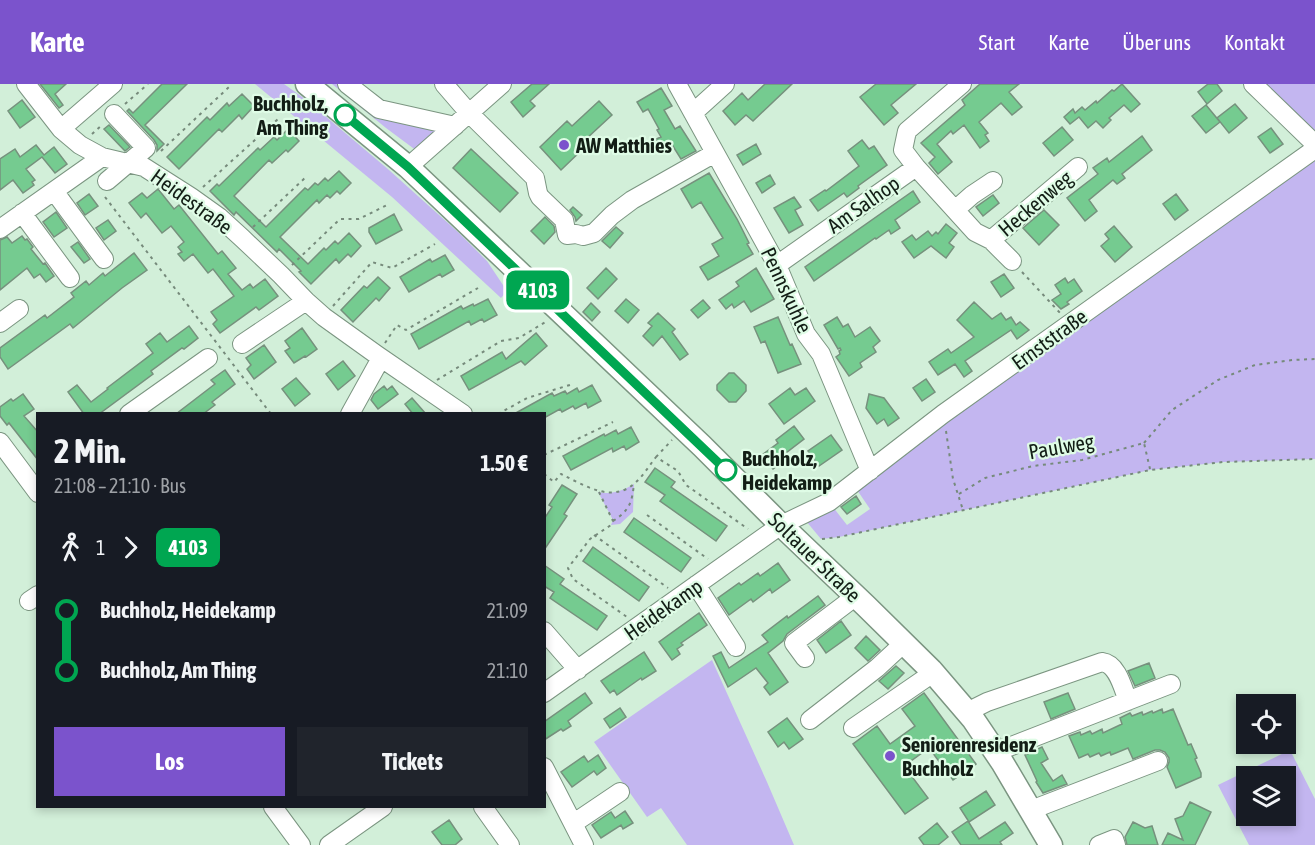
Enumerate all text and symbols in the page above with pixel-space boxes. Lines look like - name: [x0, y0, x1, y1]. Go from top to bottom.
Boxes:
- text: Karte: [30, 26, 85, 58]
- text: Start: [979, 30, 1015, 54]
- text: Karte: [1048, 30, 1089, 54]
- text: Über uns: [1122, 30, 1191, 54]
- text: Kontakt: [1224, 30, 1285, 54]
- place label: Buchholz, Am Thing: [253, 91, 329, 139]
- marker: Buchholz, Am Thing: [334, 104, 356, 126]
- place label: AW Matthies: [575, 133, 672, 157]
- marker: AW Matthies: [557, 138, 571, 152]
- street label: Heidestraße: [147, 164, 237, 238]
- street label: Heckenweg: [993, 165, 1077, 241]
- street label: Am Salhop: [822, 171, 904, 237]
- street label: Pennskuhle: [757, 243, 817, 337]
- line badge: 4103: [496, 270, 580, 310]
- text: 4103: [518, 278, 558, 302]
- street label: Ernststraße: [1007, 304, 1091, 374]
- street label: Paulweg: [1026, 428, 1096, 464]
- text: 2 Min.: [54, 432, 126, 470]
- place label: Buchholz, Heidekamp: [742, 446, 832, 494]
- text: 1.50 €: [480, 450, 528, 476]
- marker: Buchholz, Heidekamp: [715, 459, 737, 481]
- text: 21:08 – 21:10 · Bus: [54, 474, 186, 497]
- street label: Soltauer Straße: [764, 507, 866, 607]
- icon: walk: [54, 531, 87, 564]
- icon: forward: [114, 531, 147, 564]
- text: 4103: [168, 535, 208, 559]
- text: 1: [96, 536, 105, 559]
- street label: Heidekamp: [619, 573, 707, 645]
- text: Buchholz, Heidekamp: [100, 597, 276, 623]
- text: 21:09: [486, 599, 528, 622]
- text: Buchholz, Am Thing: [100, 657, 256, 683]
- text: 21:10: [487, 659, 528, 682]
- map controls: [1236, 694, 1296, 826]
- button: locate: [1236, 694, 1296, 754]
- button: Los: [54, 727, 285, 796]
- button: Tickets: [297, 727, 528, 796]
- place label: Seniorenresidenz Buchholz: [902, 732, 1037, 780]
- marker: Seniorenresidenz Buchholz: [883, 749, 897, 763]
- button: layers: [1236, 766, 1296, 826]

